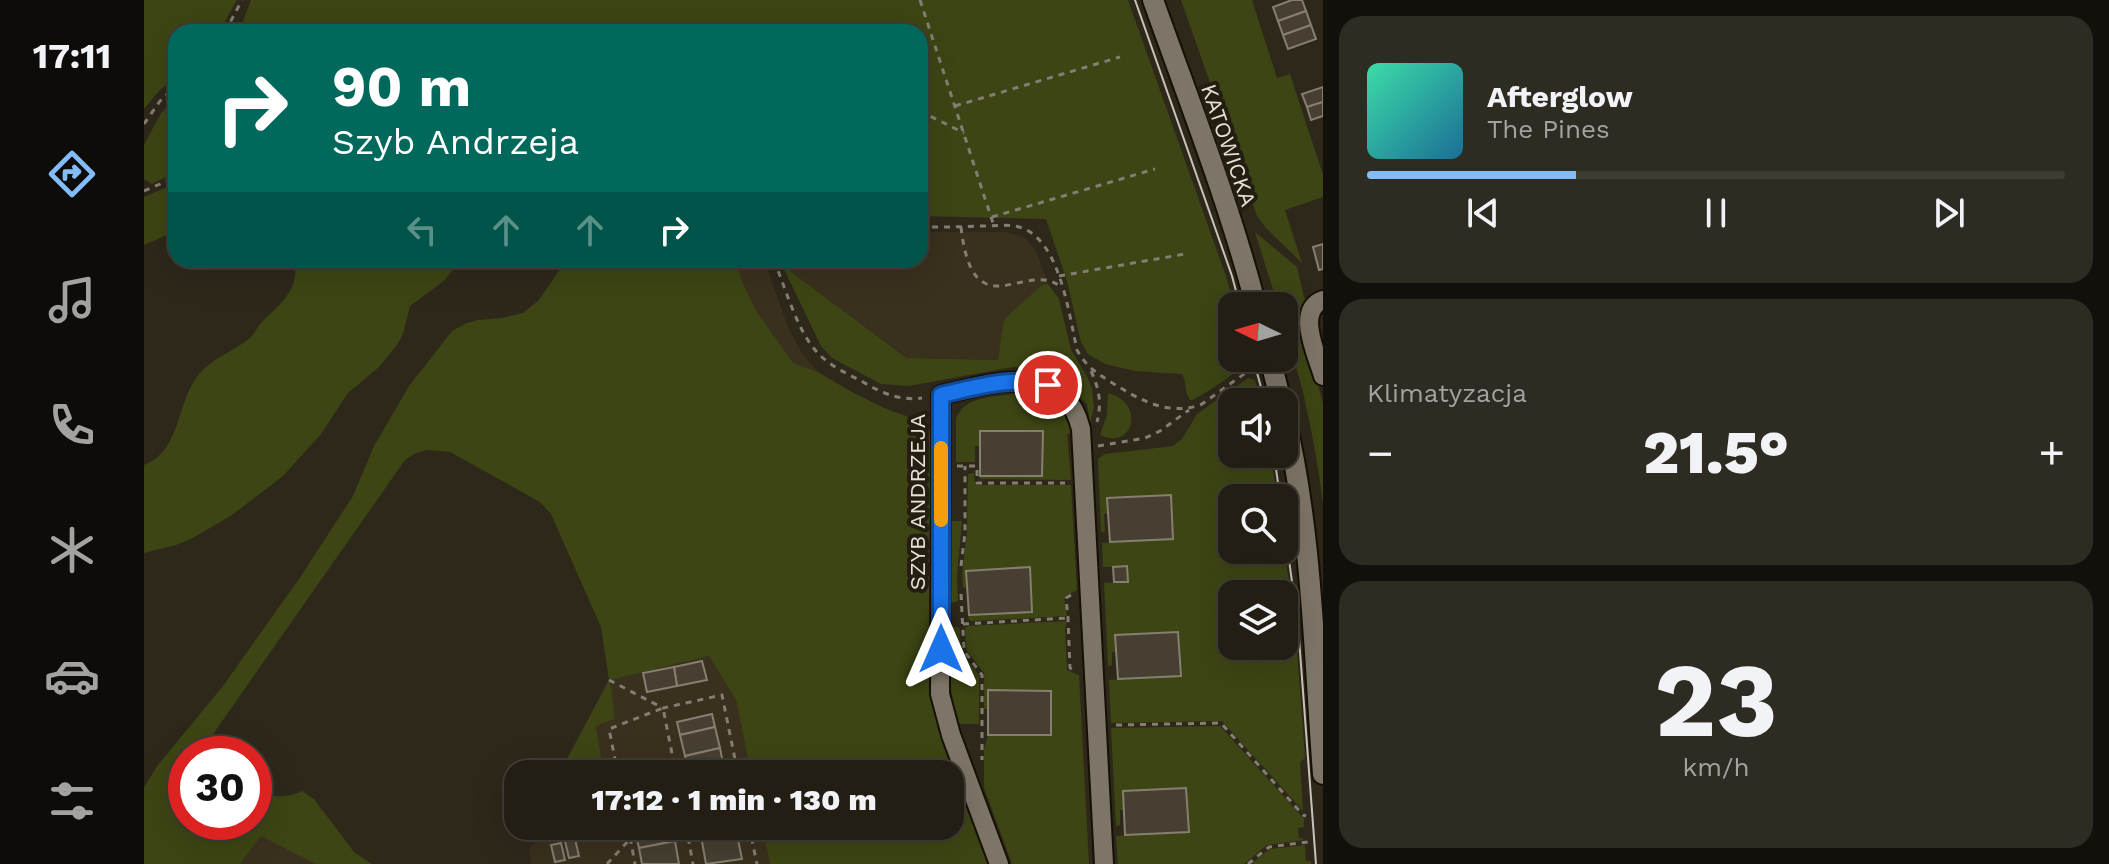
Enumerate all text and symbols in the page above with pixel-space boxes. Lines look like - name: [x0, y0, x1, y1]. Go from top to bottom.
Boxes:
- text: 17:11: [33, 35, 111, 77]
- text: 90 m: [332, 54, 471, 120]
- icon: right: [200, 56, 304, 160]
- text: Afterglow: [1487, 79, 1633, 114]
- street label: KATOWICKA: [1196, 81, 1261, 210]
- text: The Pines: [1487, 114, 1610, 144]
- text: Szyb Andrzeja: [332, 121, 579, 163]
- icon: directions: [44, 146, 100, 202]
- icon: previous: [1461, 191, 1505, 235]
- icon: pause: [1694, 191, 1738, 235]
- icon: next: [1927, 191, 1971, 235]
- icon: left: [400, 208, 444, 252]
- icon: ahead: [484, 208, 528, 252]
- icon: ahead: [568, 208, 612, 252]
- icon: right: [652, 208, 696, 252]
- icon: music: [44, 272, 100, 328]
- north arrow: [1218, 292, 1298, 372]
- map controls: [1218, 292, 1298, 660]
- pin: [1014, 351, 1082, 419]
- icon: arrive: [1026, 363, 1070, 407]
- text: Klimatyzacja: [1367, 378, 1527, 408]
- button: sound: [1218, 388, 1298, 468]
- icon: phone: [44, 397, 100, 453]
- street label: SZYB ANDRZEJA: [905, 414, 930, 590]
- text: 21.5°: [1643, 417, 1789, 488]
- text: −: [1367, 427, 1394, 479]
- text: +: [2038, 427, 2065, 479]
- button: search: [1218, 484, 1298, 564]
- icon: climate: [44, 522, 100, 578]
- button: layers: [1218, 580, 1298, 660]
- position arrow: [899, 607, 983, 691]
- text: 23: [1654, 639, 1778, 761]
- icon: car: [44, 648, 100, 704]
- speed limit sign: 30: [168, 736, 272, 840]
- text: km/h: [1683, 752, 1749, 782]
- icon: filters: [44, 773, 100, 829]
- text: 17:12 · 1 min · 130 m: [591, 782, 877, 817]

